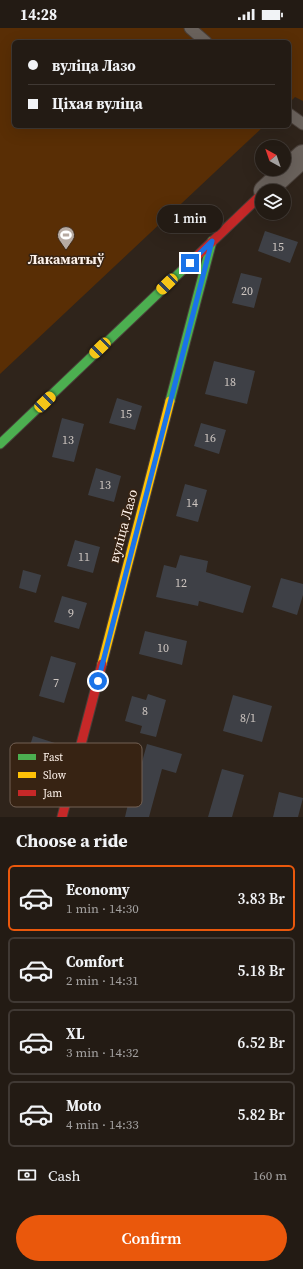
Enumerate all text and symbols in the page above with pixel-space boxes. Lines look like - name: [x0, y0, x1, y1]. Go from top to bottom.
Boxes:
- text: 14:28: [20, 4, 57, 25]
- text: вуліца Лазо: [52, 55, 136, 76]
- text: Ціхая вуліца: [52, 93, 143, 114]
- north arrow: [255, 140, 291, 176]
- map controls: [255, 140, 291, 220]
- button: layers: [255, 184, 291, 220]
- callout: 1 min: [157, 205, 223, 233]
- text: 1 min: [173, 210, 207, 227]
- sports icon: Лакаматыў: [56, 225, 76, 250]
- house number: 15: [272, 239, 284, 255]
- place label: Лакаматыў: [28, 249, 105, 269]
- route end: [181, 254, 199, 272]
- car: [154, 271, 180, 297]
- house number: 20: [241, 283, 253, 299]
- car: [87, 335, 113, 361]
- house number: 18: [224, 374, 236, 390]
- car: [32, 389, 58, 415]
- house number: 15: [120, 406, 132, 422]
- house number: 16: [204, 430, 216, 446]
- house number: 13: [62, 432, 74, 448]
- house number: 13: [99, 477, 111, 493]
- street label: вуліца Лазо: [104, 487, 142, 565]
- house number: 14: [186, 495, 198, 511]
- house number: 11: [78, 549, 90, 565]
- house number: 12: [175, 575, 187, 591]
- house number: 9: [68, 605, 74, 621]
- house number: 10: [157, 640, 169, 656]
- route start: [89, 672, 107, 690]
- house number: 7: [53, 675, 59, 691]
- house number: 8: [142, 703, 148, 719]
- house number: 8/1: [240, 710, 256, 726]
- legend: [10, 743, 142, 807]
- text: Fast: [43, 750, 63, 765]
- text: Slow: [43, 768, 67, 783]
- text: Jam: [42, 786, 62, 801]
- text: Choose a ride: [16, 828, 128, 853]
- text: Economy: [66, 879, 130, 900]
- icon: car: [18, 880, 54, 916]
- text: 3.83 Br: [238, 888, 285, 909]
- text: 1 min · 14:30: [66, 900, 139, 917]
- text: Comfort: [66, 951, 124, 972]
- icon: car: [18, 952, 54, 988]
- text: 5.18 Br: [238, 960, 285, 981]
- text: 2 min · 14:31: [66, 972, 139, 989]
- text: XL: [66, 1023, 85, 1044]
- icon: car: [18, 1024, 54, 1060]
- text: 6.52 Br: [238, 1032, 285, 1053]
- text: 3 min · 14:32: [66, 1044, 139, 1061]
- text: Moto: [66, 1095, 101, 1116]
- icon: car: [18, 1096, 54, 1132]
- text: 5.82 Br: [238, 1104, 285, 1125]
- text: 4 min · 14:33: [66, 1116, 139, 1133]
- icon: cash: [16, 1164, 38, 1186]
- text: Cash: [48, 1165, 80, 1186]
- text: 160 m: [253, 1167, 287, 1184]
- button: Confirm: [16, 1215, 287, 1261]

